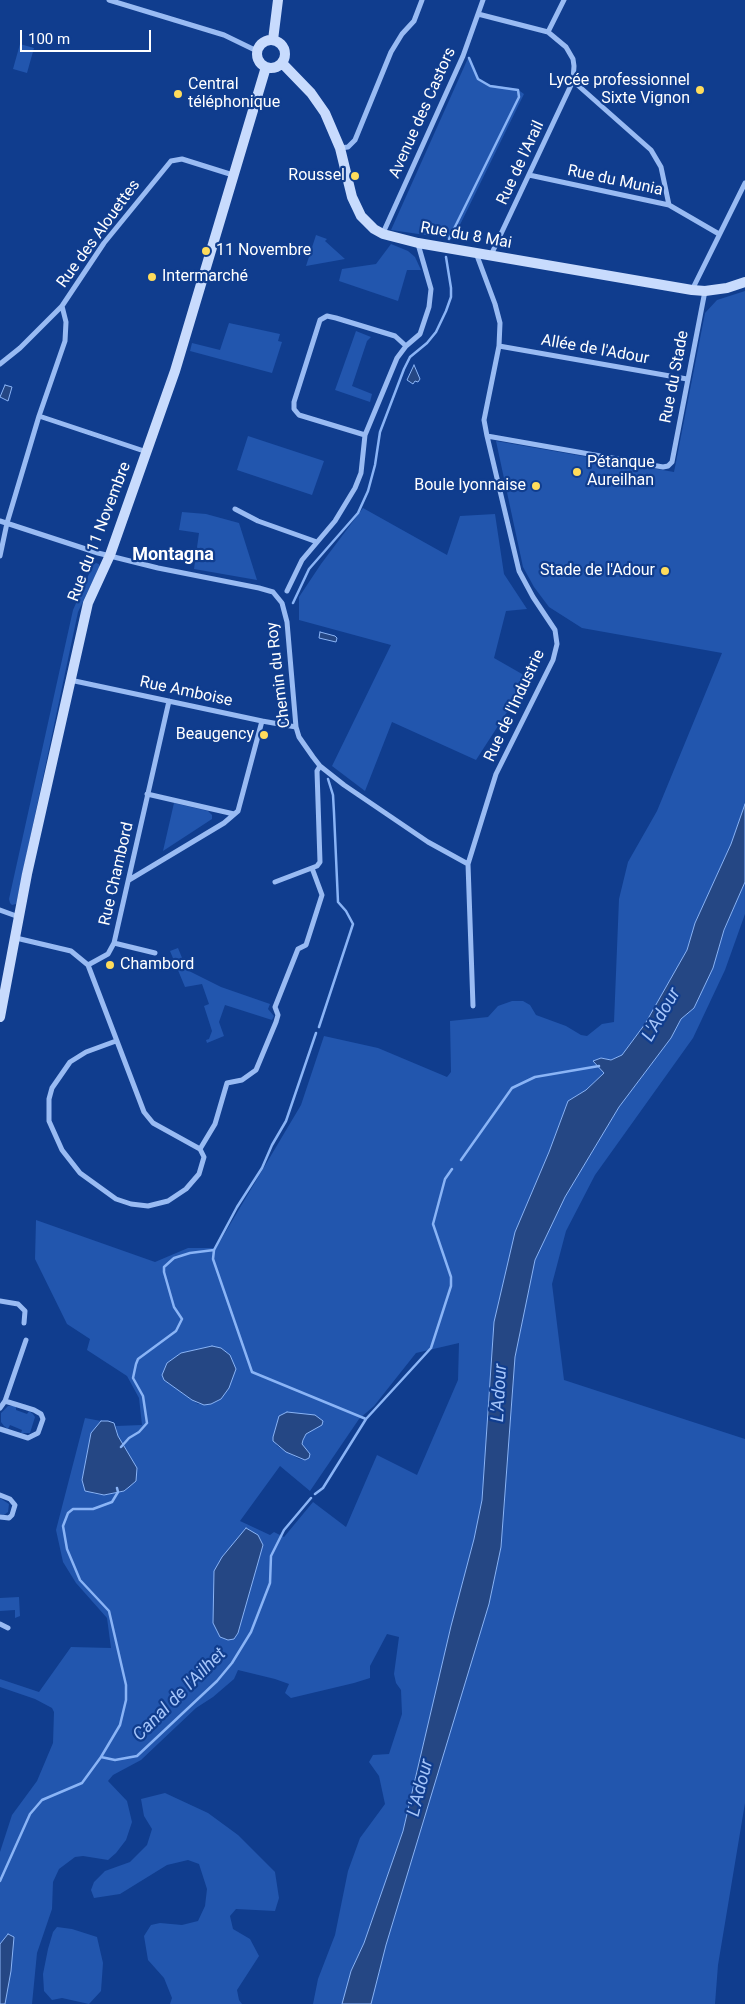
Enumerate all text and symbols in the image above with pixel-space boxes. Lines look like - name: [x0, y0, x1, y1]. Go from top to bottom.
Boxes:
- scale bar: [22, 20, 154, 52]
- text: 100 m: [28, 30, 70, 48]
- street label: Avenue des Castors: [385, 45, 461, 181]
- place label: Lycée professionnel Sixte Vignon: [549, 71, 690, 109]
- place label: Central téléphonique: [188, 75, 280, 113]
- marker: Lycée professionnel Sixte Vignon: [694, 84, 706, 96]
- marker: Central téléphonique: [172, 88, 184, 100]
- street label: Rue de l'Arail: [493, 118, 549, 208]
- street label: Rue du Munia: [565, 162, 665, 200]
- place label: Roussel: [288, 166, 345, 186]
- marker: Roussel: [349, 170, 361, 182]
- street label: Rue des Alouettes: [53, 176, 145, 292]
- street label: Rue du 8 Mai: [419, 219, 513, 253]
- place label: 11 Novembre: [216, 241, 311, 261]
- marker: 11 Novembre: [200, 245, 212, 257]
- place label: Intermarché: [162, 267, 248, 287]
- marker: Intermarché: [146, 271, 158, 283]
- street label: Rue du Stade: [657, 329, 693, 425]
- street label: Allée de l'Adour: [540, 331, 650, 369]
- place label: Pétanque Aureilhan: [587, 453, 655, 491]
- street label: Rue du 11 Novembre: [64, 459, 136, 605]
- marker: Pétanque Aureilhan: [571, 466, 583, 478]
- place label: Boule lyonnaise: [414, 476, 526, 496]
- marker: Boule lyonnaise: [530, 480, 542, 492]
- district label: Montagna: [132, 544, 214, 566]
- place label: Stade de l'Adour: [540, 561, 655, 581]
- marker: Stade de l'Adour: [659, 565, 671, 577]
- street label: Chemin du Roy: [263, 621, 295, 729]
- street label: Rue de l'Industrie: [481, 647, 549, 765]
- street label: Rue Amboise: [138, 673, 234, 711]
- place label: Beaugency: [176, 725, 254, 745]
- marker: Beaugency: [258, 729, 270, 741]
- street label: Rue Chambord: [96, 820, 138, 928]
- place label: Chambord: [120, 955, 194, 975]
- marker: Chambord: [104, 959, 116, 971]
- water label: L'Adour: [638, 984, 686, 1046]
- water label: L'Adour: [488, 1363, 512, 1423]
- water label: Canal de l'Ailhet: [129, 1644, 231, 1746]
- water label: L'Adour: [403, 1757, 439, 1819]

